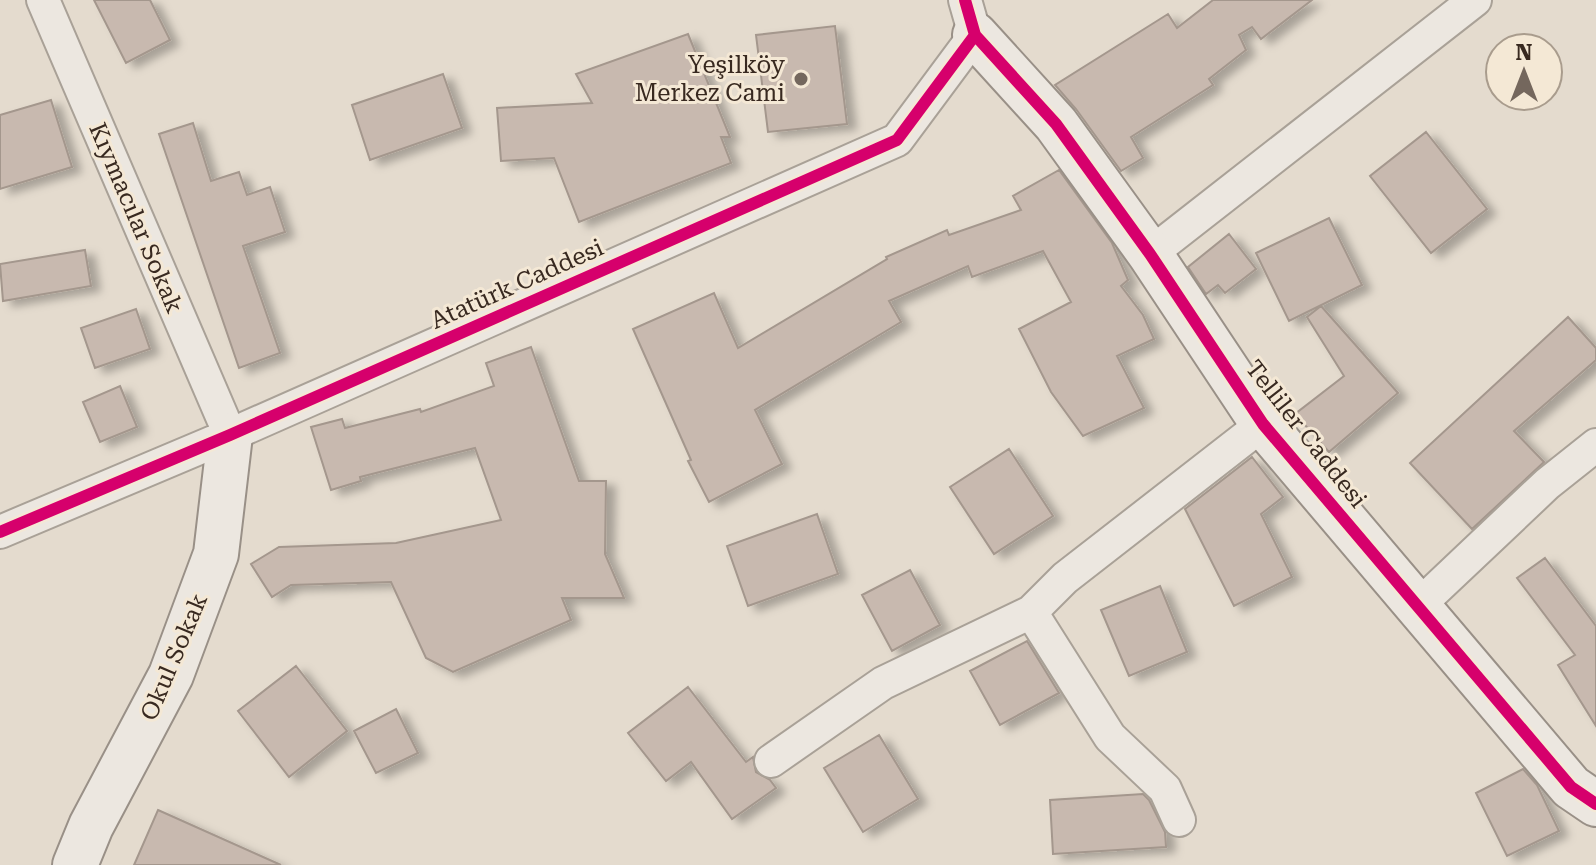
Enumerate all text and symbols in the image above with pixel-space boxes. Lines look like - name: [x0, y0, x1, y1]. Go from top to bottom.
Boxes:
- north arrow: [1484, 32, 1564, 112]
- text: N: [1516, 40, 1533, 65]
- place label: Yeşilköy Merkez Cami: [635, 51, 786, 107]
- marker: Yeşilköy Merkez Cami: [792, 70, 810, 88]
- street label: Kıymacılar Sokak: [83, 119, 189, 317]
- street label: Atatürk Caddesi: [426, 233, 608, 335]
- street label: Telliler Caddesi: [1240, 355, 1372, 514]
- street label: Okul Sokak: [135, 589, 213, 725]

